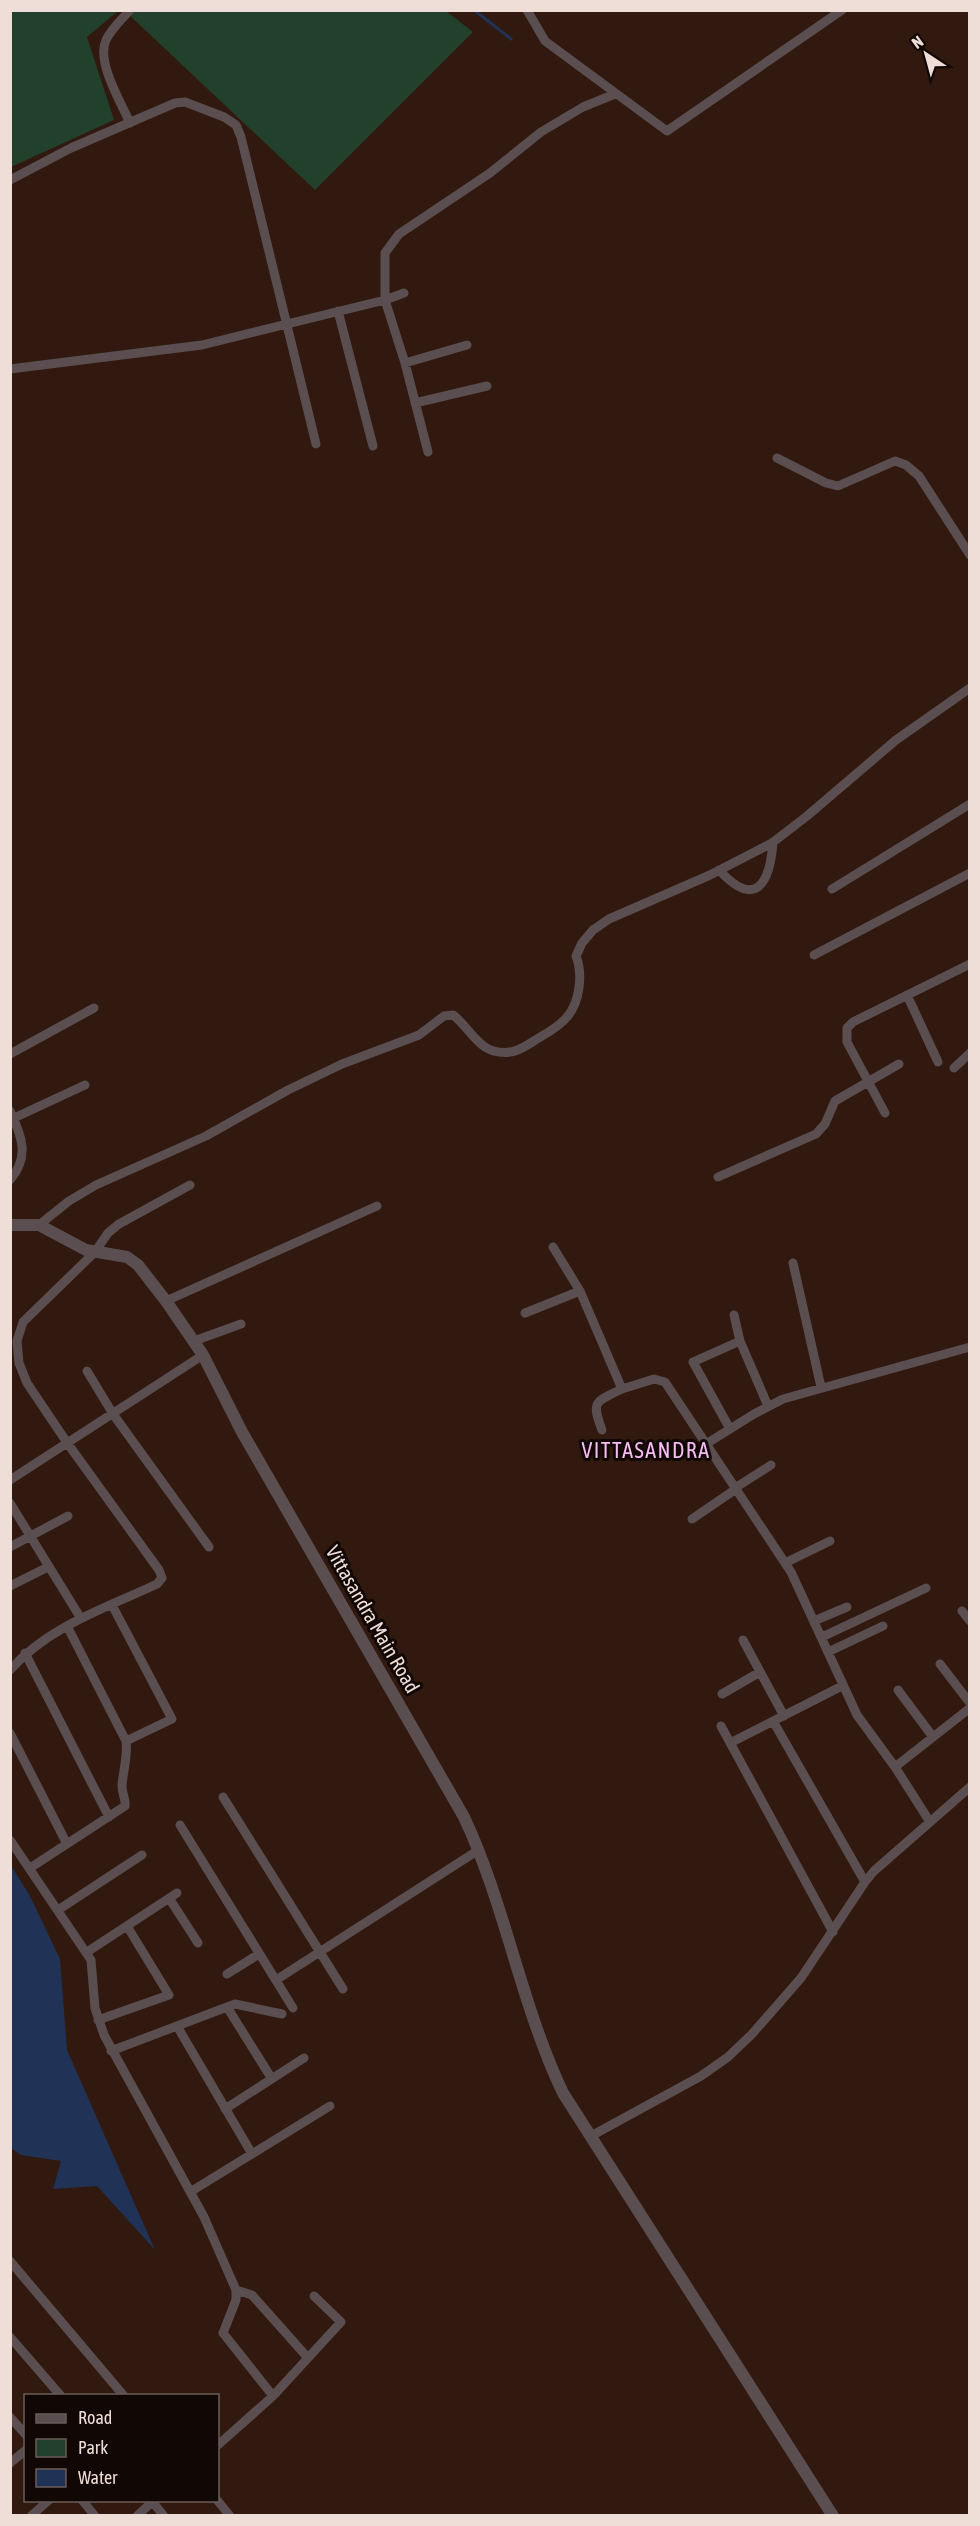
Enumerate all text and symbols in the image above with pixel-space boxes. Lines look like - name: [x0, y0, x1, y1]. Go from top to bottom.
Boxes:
- north arrow: [896, 24, 956, 84]
- text: N: [908, 32, 926, 52]
- district label: VITTASANDRA: [581, 1437, 711, 1463]
- street label: Vittasandra Main Road: [321, 1541, 425, 1697]
- legend: [24, 2394, 219, 2502]
- text: Road: [78, 2407, 112, 2428]
- text: Park: [78, 2437, 108, 2458]
- text: Water: [78, 2467, 118, 2488]

